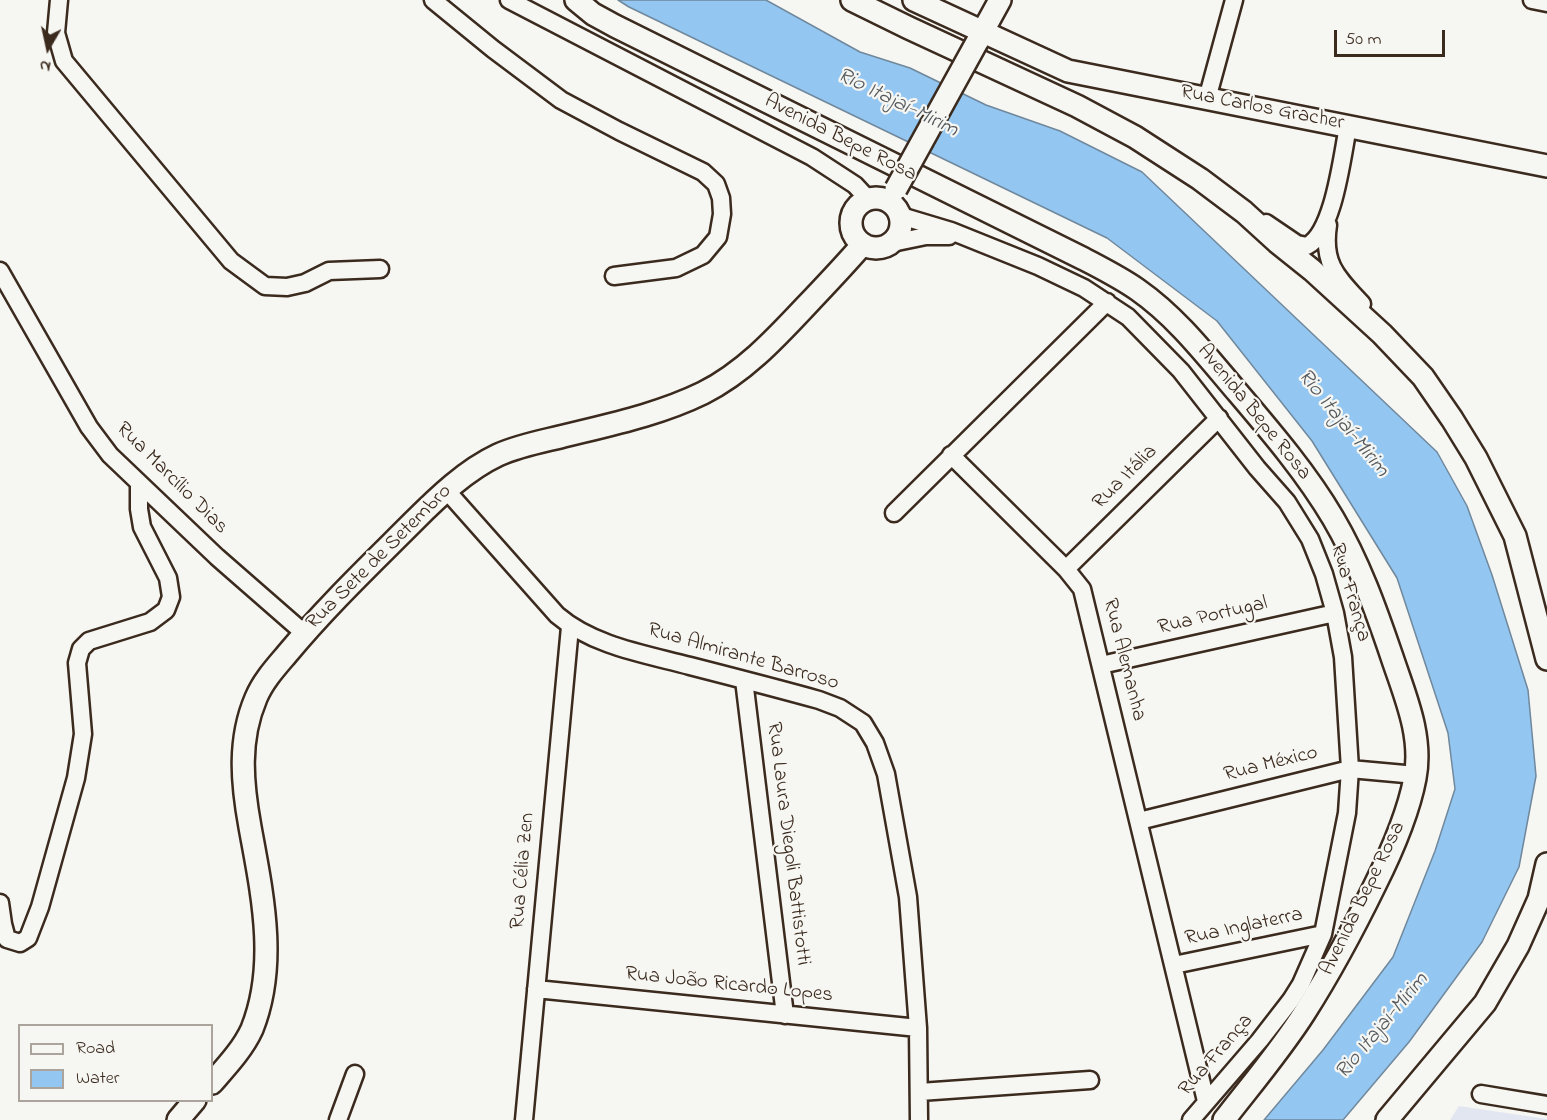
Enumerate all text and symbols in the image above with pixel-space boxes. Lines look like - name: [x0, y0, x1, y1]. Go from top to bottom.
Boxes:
- north arrow: [18, 18, 78, 78]
- scale bar: [1337, 18, 1448, 56]
- text: 50 m: [1345, 27, 1382, 53]
- text: N: [38, 53, 52, 78]
- water label: Rio Itajaí-Mirim: [832, 63, 962, 145]
- street label: Rua Carlos Gracher: [1178, 81, 1346, 137]
- street label: Avenida Bepe Rosa: [760, 90, 920, 188]
- street label: Avenida Bepe Rosa: [1190, 340, 1316, 486]
- water label: Rio Itajaí-Mirim: [1290, 365, 1394, 483]
- street label: Rua Marcílio Dias: [110, 418, 232, 540]
- street label: Rua Itália: [1088, 440, 1164, 516]
- street label: Rua Sete de Setembro: [302, 480, 458, 636]
- street label: Rua França: [1323, 541, 1375, 645]
- street label: Rua Portugal: [1156, 592, 1270, 642]
- street label: Rua Alemanha: [1096, 596, 1150, 724]
- street label: Rua Almirante Barroso: [645, 619, 841, 697]
- street label: Rua Laura Diegoli Battistotti: [760, 721, 814, 967]
- street label: Rua México: [1222, 741, 1320, 789]
- street label: Rua Célia Zen: [506, 812, 542, 930]
- street label: Avenida Bepe Rosa: [1316, 818, 1412, 980]
- street label: Rua Inglaterra: [1183, 903, 1305, 953]
- street label: Rua João Ricardo Lopes: [624, 963, 834, 1009]
- water label: Rio Itajaí-Mirim: [1331, 968, 1435, 1086]
- street label: Rua França: [1174, 1010, 1260, 1102]
- legend: [18, 1024, 213, 1102]
- text: Road: [76, 1036, 115, 1062]
- text: Water: [76, 1066, 119, 1092]

